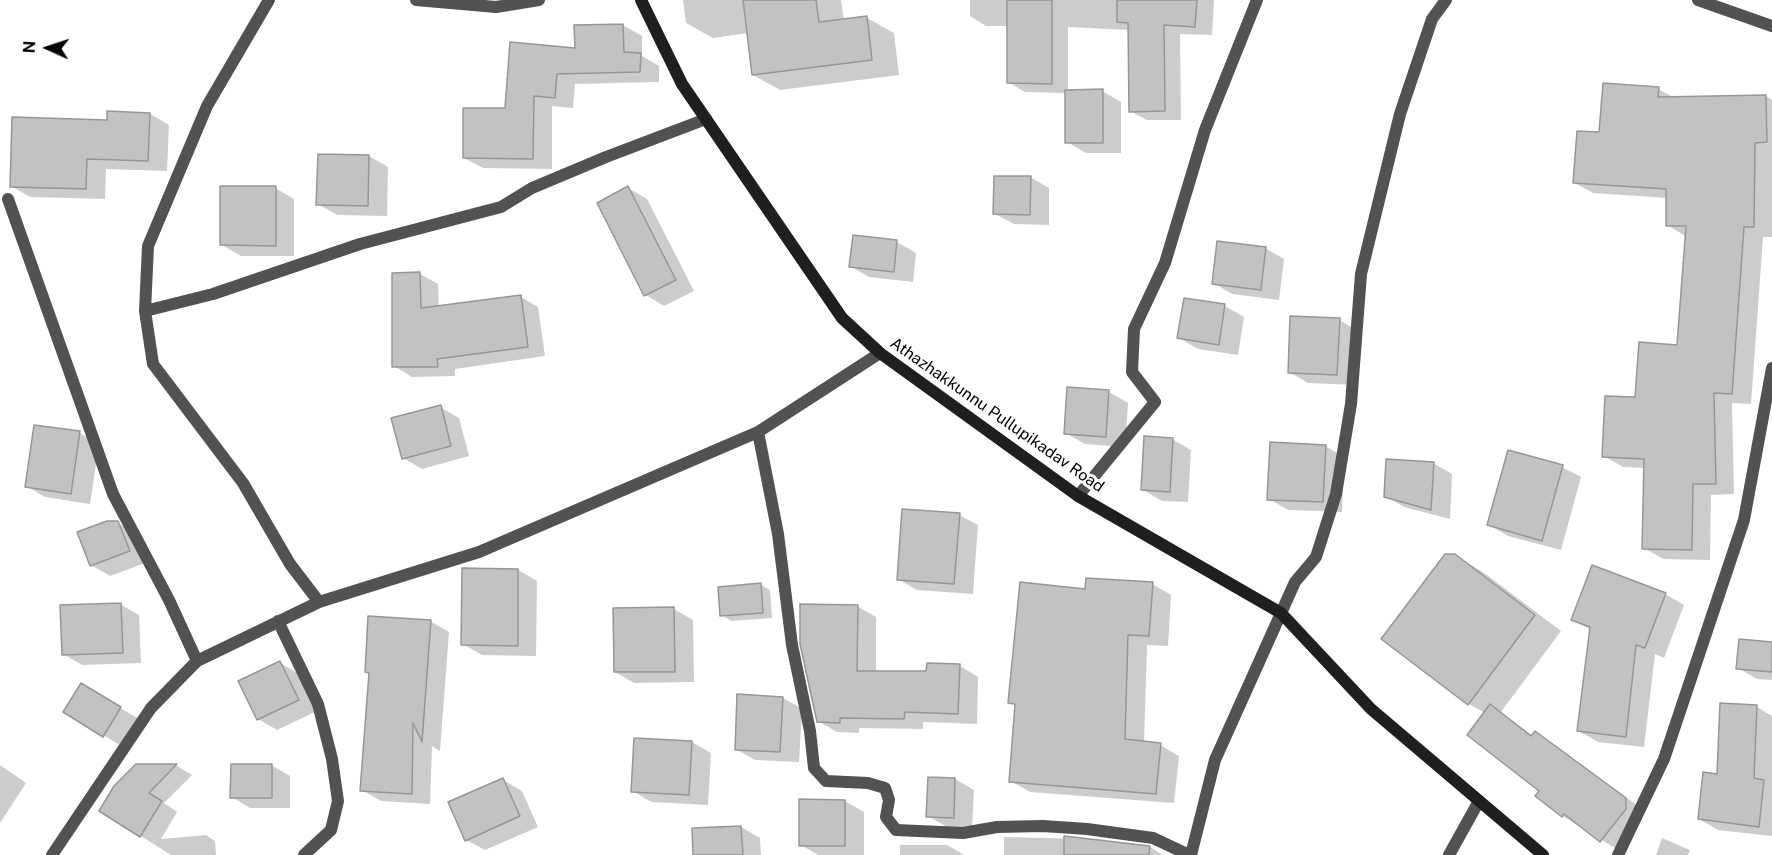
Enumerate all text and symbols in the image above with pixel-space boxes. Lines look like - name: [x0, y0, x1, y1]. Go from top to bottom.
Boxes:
- north arrow: [18, 18, 78, 78]
- text: N: [20, 40, 39, 54]
- street label: Athazhakkunnu Pullupikadav Road: [886, 334, 1108, 496]

